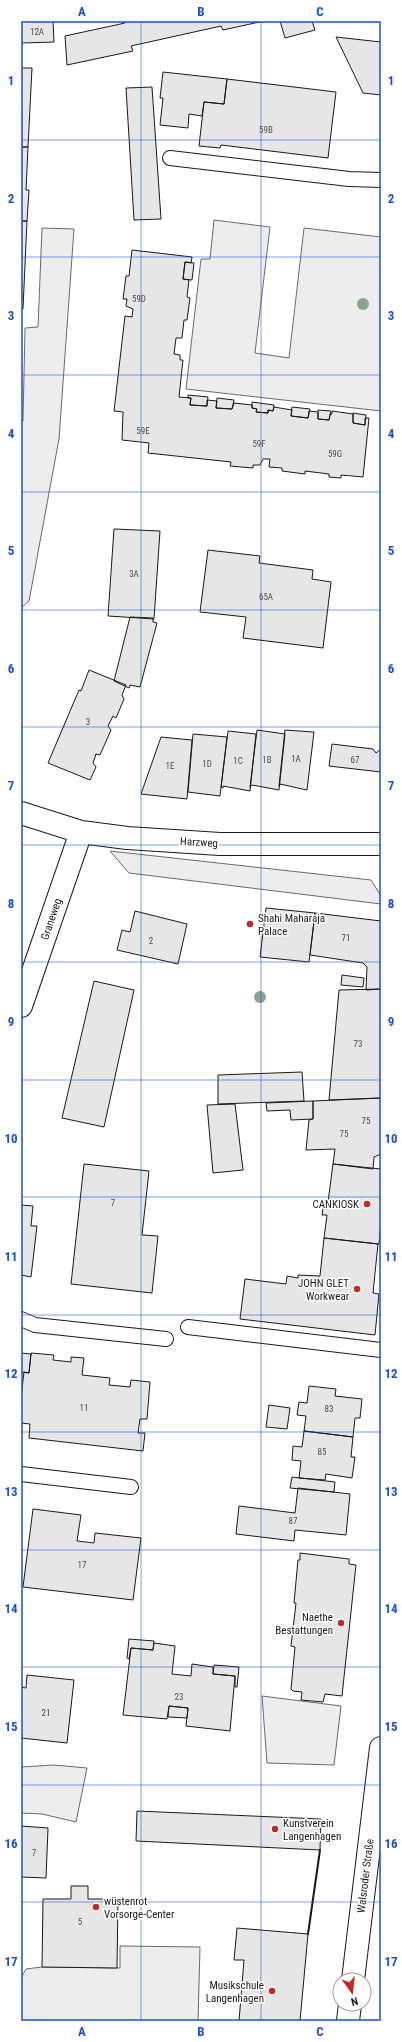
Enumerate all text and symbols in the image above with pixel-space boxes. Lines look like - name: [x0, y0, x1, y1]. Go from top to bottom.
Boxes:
- text: A: [78, 4, 86, 19]
- text: B: [197, 4, 205, 19]
- text: C: [316, 4, 324, 19]
- house number: 12A: [30, 27, 44, 37]
- text: 1: [8, 73, 14, 88]
- text: 1: [388, 73, 394, 88]
- house number: 59B: [259, 125, 273, 135]
- text: 2: [8, 191, 15, 206]
- text: 2: [388, 191, 395, 206]
- house number: 59D: [132, 294, 146, 304]
- text: 3: [8, 308, 14, 323]
- text: 3: [388, 308, 394, 323]
- text: 4: [8, 426, 15, 441]
- house number: 59E: [136, 426, 150, 436]
- text: 4: [388, 426, 395, 441]
- house number: 59F: [252, 439, 266, 449]
- house number: 59G: [328, 449, 342, 459]
- text: 5: [8, 543, 15, 558]
- text: 5: [388, 543, 395, 558]
- house number: 3A: [129, 569, 139, 579]
- house number: 65A: [259, 592, 273, 602]
- text: 6: [8, 661, 15, 676]
- text: 6: [388, 661, 395, 676]
- house number: 3: [86, 717, 90, 727]
- house number: 1A: [291, 754, 301, 764]
- house number: 1B: [262, 755, 272, 765]
- house number: 67: [351, 755, 360, 765]
- house number: 1C: [233, 756, 243, 766]
- house number: 1D: [202, 759, 212, 769]
- house number: 1E: [166, 761, 175, 771]
- text: 7: [8, 778, 15, 793]
- text: 7: [388, 778, 395, 793]
- street label: Harzweg: [180, 835, 218, 850]
- text: 8: [8, 896, 14, 911]
- text: 8: [388, 896, 394, 911]
- street label: Graneweg: [38, 897, 65, 942]
- place label: Shahi Maharaja Palace: [258, 912, 325, 938]
- marker: Shahi Maharaja Palace: [245, 919, 255, 929]
- house number: 71: [342, 933, 350, 943]
- house number: 2: [149, 936, 154, 946]
- text: 9: [8, 1014, 14, 1029]
- text: 9: [388, 1014, 394, 1029]
- house number: 73: [354, 1039, 362, 1049]
- house number: 75: [362, 1116, 371, 1126]
- house number: 75: [340, 1129, 349, 1139]
- text: 10: [4, 1131, 18, 1146]
- text: 10: [384, 1131, 398, 1146]
- house number: 7: [111, 1198, 116, 1208]
- place label: CANKIOSK: [313, 1198, 359, 1211]
- marker: CANKIOSK: [362, 1199, 372, 1209]
- text: 11: [4, 1249, 18, 1264]
- text: 11: [384, 1249, 398, 1264]
- place label: JOHN GLET Workwear: [298, 1277, 350, 1303]
- marker: JOHN GLET Workwear: [352, 1284, 362, 1294]
- text: 12: [4, 1366, 18, 1381]
- text: 12: [384, 1366, 398, 1381]
- house number: 11: [80, 1403, 88, 1413]
- house number: 83: [325, 1404, 333, 1414]
- house number: 85: [318, 1447, 327, 1457]
- text: 13: [4, 1484, 18, 1499]
- text: 13: [384, 1484, 398, 1499]
- house number: 87: [289, 1516, 298, 1526]
- house number: 17: [78, 1560, 87, 1570]
- text: 14: [4, 1601, 18, 1616]
- text: 14: [384, 1601, 398, 1616]
- place label: Naethe Bestattungen: [275, 1611, 333, 1637]
- marker: Naethe Bestattungen: [336, 1618, 346, 1628]
- house number: 23: [175, 1692, 183, 1702]
- house number: 21: [42, 1708, 50, 1718]
- text: 15: [4, 1719, 18, 1734]
- text: 15: [384, 1719, 398, 1734]
- place label: Kunstverein Langenhagen: [283, 1817, 341, 1843]
- marker: Kunstverein Langenhagen: [270, 1824, 280, 1834]
- text: 16: [4, 1836, 18, 1851]
- text: 16: [384, 1836, 398, 1851]
- street label: Walsroder Straße: [355, 1838, 376, 1914]
- house number: 7: [32, 1848, 37, 1858]
- place label: wüstenrot Vorsorge-Center: [104, 1895, 175, 1921]
- marker: wüstenrot Vorsorge-Center: [91, 1902, 101, 1912]
- house number: 5: [78, 1917, 83, 1927]
- text: 17: [4, 1954, 18, 1969]
- text: 17: [384, 1954, 398, 1969]
- north arrow: [332, 1972, 372, 2012]
- place label: Musikschule Langenhagen: [206, 1979, 264, 2005]
- marker: Musikschule Langenhagen: [267, 1986, 277, 1996]
- text: N: [349, 1994, 359, 2008]
- text: A: [78, 2024, 86, 2039]
- text: B: [197, 2024, 205, 2039]
- text: C: [316, 2024, 324, 2039]

